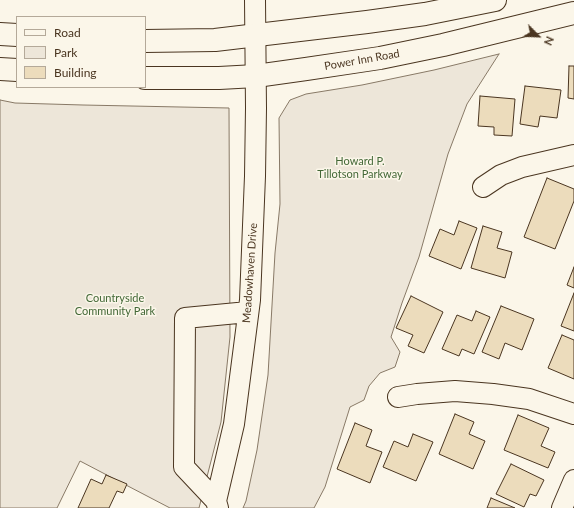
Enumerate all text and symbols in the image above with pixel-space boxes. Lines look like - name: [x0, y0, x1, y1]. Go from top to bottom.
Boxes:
- legend: [16, 16, 146, 88]
- north arrow: [518, 16, 558, 56]
- text: Road: [54, 25, 81, 40]
- text: N: [542, 35, 557, 48]
- text: Park: [54, 45, 77, 60]
- street label: Power Inn Road: [323, 47, 401, 73]
- text: Building: [54, 65, 97, 80]
- park label: Howard P. Tillotson Parkway: [317, 154, 403, 180]
- street label: Meadowhaven Drive: [240, 223, 260, 323]
- park label: Countryside Community Park: [75, 291, 155, 317]

